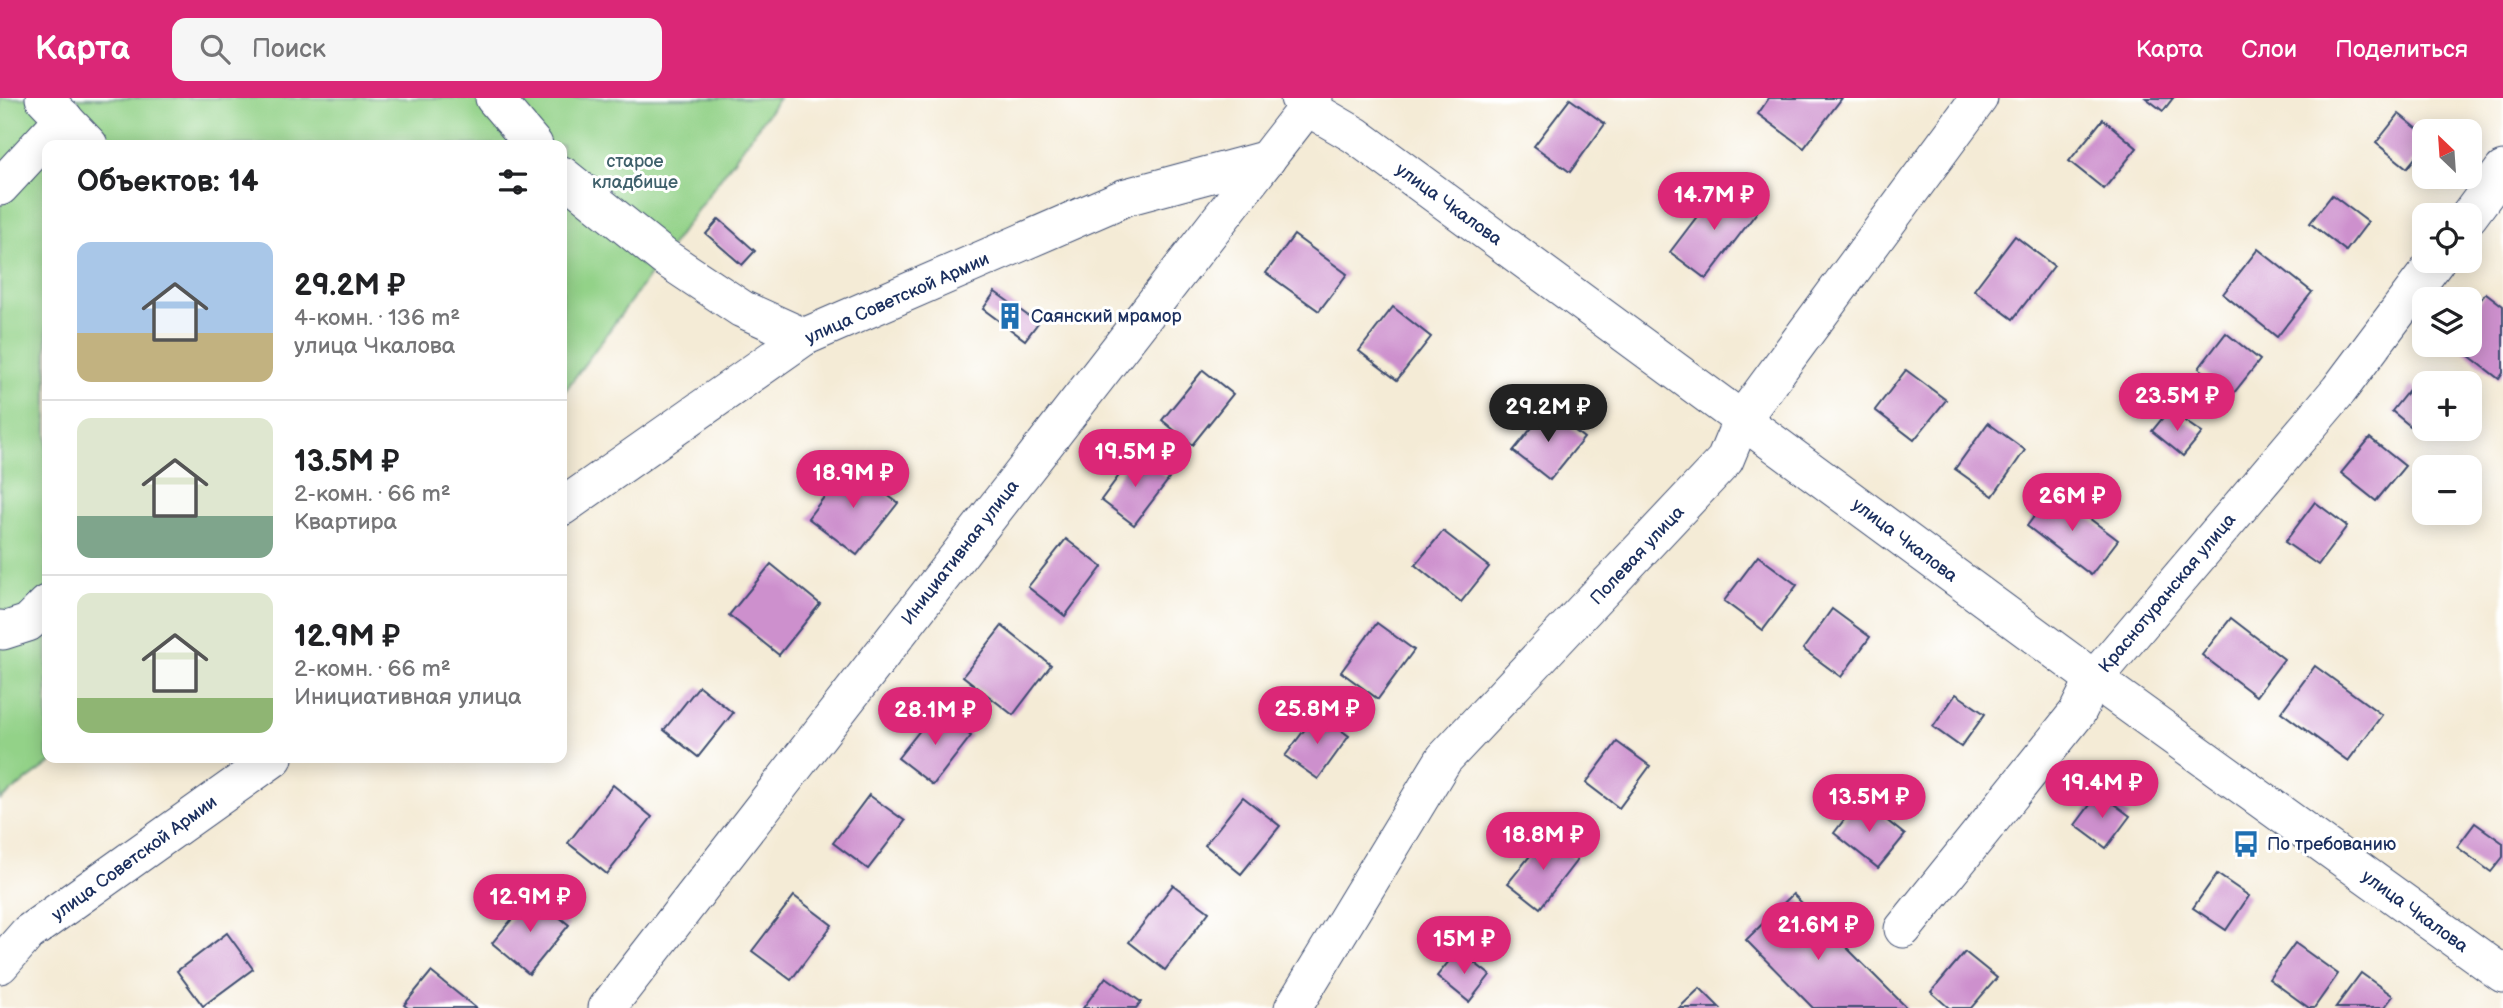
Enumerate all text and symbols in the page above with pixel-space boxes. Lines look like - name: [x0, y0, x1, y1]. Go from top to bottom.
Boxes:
- search box: [172, 18, 662, 81]
- text: Карта: [35, 29, 130, 69]
- icon: search: [196, 30, 234, 68]
- text: Поиск: [252, 34, 326, 65]
- text: Карта: [2136, 35, 2203, 64]
- text: Слои: [2241, 35, 2297, 64]
- text: Поделиться: [2335, 35, 2468, 64]
- north arrow: [2412, 119, 2482, 189]
- map controls: [2412, 119, 2482, 525]
- park label: старое кладбище: [592, 151, 678, 193]
- street label: улица Чкалова: [1391, 159, 1506, 250]
- icon: filters: [494, 163, 532, 201]
- text: Объектов: 14: [77, 164, 259, 200]
- pin: 14.7M ₽: [1649, 172, 1779, 232]
- text: 14.7M ₽: [1674, 181, 1754, 209]
- button: locate: [2412, 203, 2482, 273]
- street label: улица Советской Армии: [802, 248, 993, 349]
- text: 29.2M ₽: [294, 268, 406, 304]
- icon: home: [133, 270, 217, 354]
- button: layers: [2412, 287, 2482, 357]
- building icon: Саянский мрамор: [995, 301, 1025, 331]
- text: 4-комн. · 136 m²: [294, 304, 460, 332]
- place label: Саянский мрамор: [1031, 306, 1182, 327]
- text: улица Чкалова: [294, 332, 455, 360]
- button: +: [2412, 371, 2482, 441]
- pin: 23.5M ₽: [2112, 374, 2242, 433]
- text: 23.5M ₽: [2135, 382, 2219, 410]
- pin: 29.2M ₽: [1483, 384, 1613, 444]
- text: 29.2M ₽: [1505, 393, 1591, 421]
- pin: 19.5M ₽: [1070, 430, 1200, 489]
- text: 19.5M ₽: [1095, 438, 1175, 466]
- text: 13.5M ₽: [294, 444, 399, 480]
- icon: home: [133, 446, 217, 530]
- pin: 18.9M ₽: [788, 450, 918, 510]
- button: −: [2412, 455, 2482, 525]
- text: 18.9M ₽: [812, 459, 894, 487]
- pin: 26M ₽: [2023, 474, 2121, 533]
- street label: Инициативная улица: [897, 475, 1024, 629]
- text: 2-комн. · 66 m²: [294, 480, 451, 508]
- text: 26M ₽: [2038, 482, 2106, 510]
- street label: улица Чкалова: [1848, 494, 1962, 587]
- street label: Полевая улица: [1586, 501, 1689, 609]
- text: Квартира: [294, 508, 397, 536]
- street label: Краснотуранская улица: [2095, 509, 2240, 677]
- text: 12.9M ₽: [294, 619, 400, 655]
- icon: home: [133, 621, 217, 705]
- text: 2-комн. · 66 m²: [294, 655, 451, 683]
- text: Инициативная улица: [294, 683, 522, 711]
- pin: 25.8M ₽: [1252, 686, 1382, 746]
- pin: 28.1M ₽: [870, 688, 1000, 747]
- text: 25.8M ₽: [1274, 695, 1360, 723]
- text: 28.1M ₽: [894, 696, 976, 724]
- pin: 19.4M ₽: [2037, 760, 2167, 820]
- text: 19.4M ₽: [2061, 769, 2143, 797]
- pin: 13.5M ₽: [1804, 774, 1934, 834]
- text: 13.5M ₽: [1829, 783, 1909, 811]
- street label: улица Советской Армии: [47, 791, 221, 925]
- pin: 18.8M ₽: [1478, 812, 1608, 872]
- text: 18.8M ₽: [1502, 821, 1584, 849]
- bus stop icon: По требованию: [2231, 829, 2261, 859]
- place label: По требованию: [2267, 834, 2396, 855]
- street label: улица Чкалова: [2357, 866, 2472, 957]
- pin: 12.9M ₽: [465, 874, 595, 934]
- text: 12.9M ₽: [489, 883, 571, 911]
- pin: 21.6M ₽: [1753, 902, 1883, 962]
- text: 21.6M ₽: [1777, 911, 1859, 939]
- pin: 15M ₽: [1415, 916, 1513, 976]
- text: 15M ₽: [1433, 925, 1495, 953]

